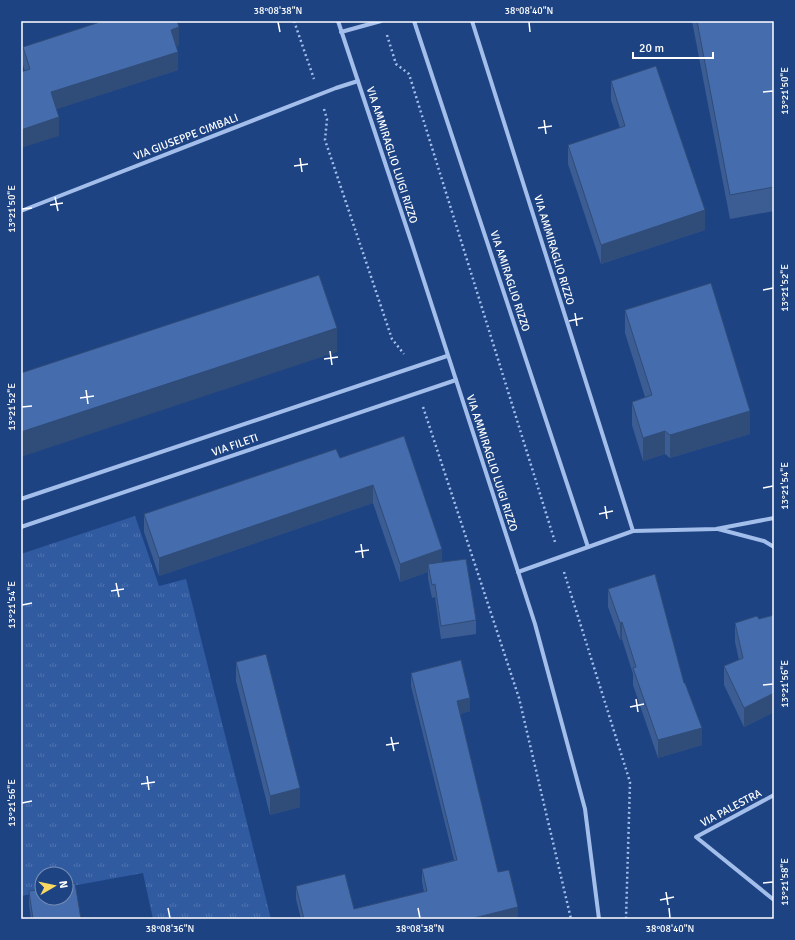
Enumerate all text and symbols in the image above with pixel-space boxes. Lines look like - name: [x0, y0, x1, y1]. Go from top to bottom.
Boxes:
- text: 38°08'38"N: [254, 5, 302, 17]
- text: 38°08'40"N: [505, 5, 553, 17]
- scale bar: [633, 34, 713, 60]
- text: 20 m: [639, 41, 664, 56]
- text: 13°21'50"E: [779, 67, 791, 115]
- street label: VIA AMMIRAGLIO LUIGI RIZZO: [364, 85, 420, 225]
- street label: VIA GIUSEPPE CIMBALI: [132, 111, 240, 163]
- text: 13°21'50"E: [6, 185, 18, 233]
- street label: VIA AMMIRAGLIO RIZZO: [531, 193, 577, 307]
- street label: VIA AMIRAGLIO RIZZO: [488, 229, 532, 333]
- text: 13°21'52"E: [779, 264, 791, 312]
- text: 13°21'52"E: [6, 383, 18, 431]
- street label: VIA AMMIRAGLIO LUIGI RIZZO: [464, 393, 520, 533]
- street label: VIA FILETI: [210, 431, 260, 459]
- text: 13°21'54"E: [779, 462, 791, 510]
- text: 13°21'54"E: [6, 581, 18, 629]
- text: 13°21'56"E: [779, 660, 791, 708]
- text: 13°21'56"E: [6, 779, 18, 827]
- street label: VIA PALESTRA: [698, 786, 764, 830]
- text: 13°21'58"E: [779, 858, 791, 906]
- north arrow: [34, 866, 74, 906]
- text: N: [56, 880, 70, 889]
- text: 38°08'36"N: [146, 923, 194, 935]
- text: 38°08'38"N: [396, 923, 444, 935]
- text: 38°08'40"N: [646, 923, 694, 935]

